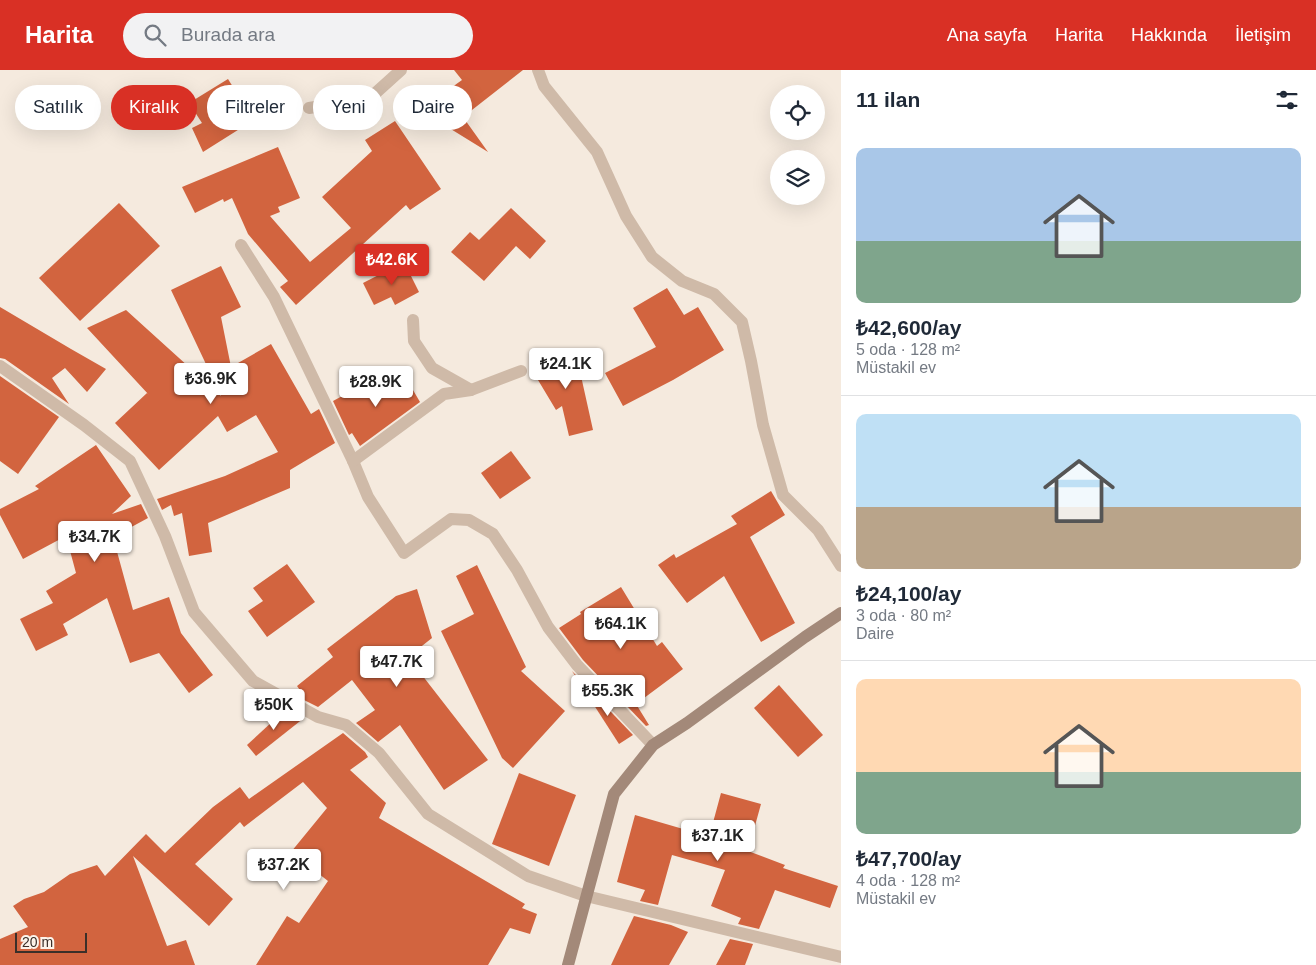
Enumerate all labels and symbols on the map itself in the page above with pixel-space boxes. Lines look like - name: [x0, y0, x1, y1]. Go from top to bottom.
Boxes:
- pin: ₺42.6K: [351, 244, 433, 286]
- pin: ₺24.1K: [525, 348, 607, 390]
- pin: ₺36.9K: [170, 362, 252, 405]
- pin: ₺28.9K: [335, 366, 417, 408]
- pin: ₺34.7K: [54, 520, 136, 563]
- pin: ₺64.1K: [580, 608, 662, 650]
- pin: ₺47.7K: [356, 646, 438, 688]
- pin: ₺55.3K: [567, 674, 649, 717]
- pin: ₺50K: [244, 688, 304, 731]
- pin: ₺37.1K: [677, 820, 759, 862]
- pin: ₺37.2K: [243, 848, 325, 891]
- scale bar: [15, 930, 88, 953]

